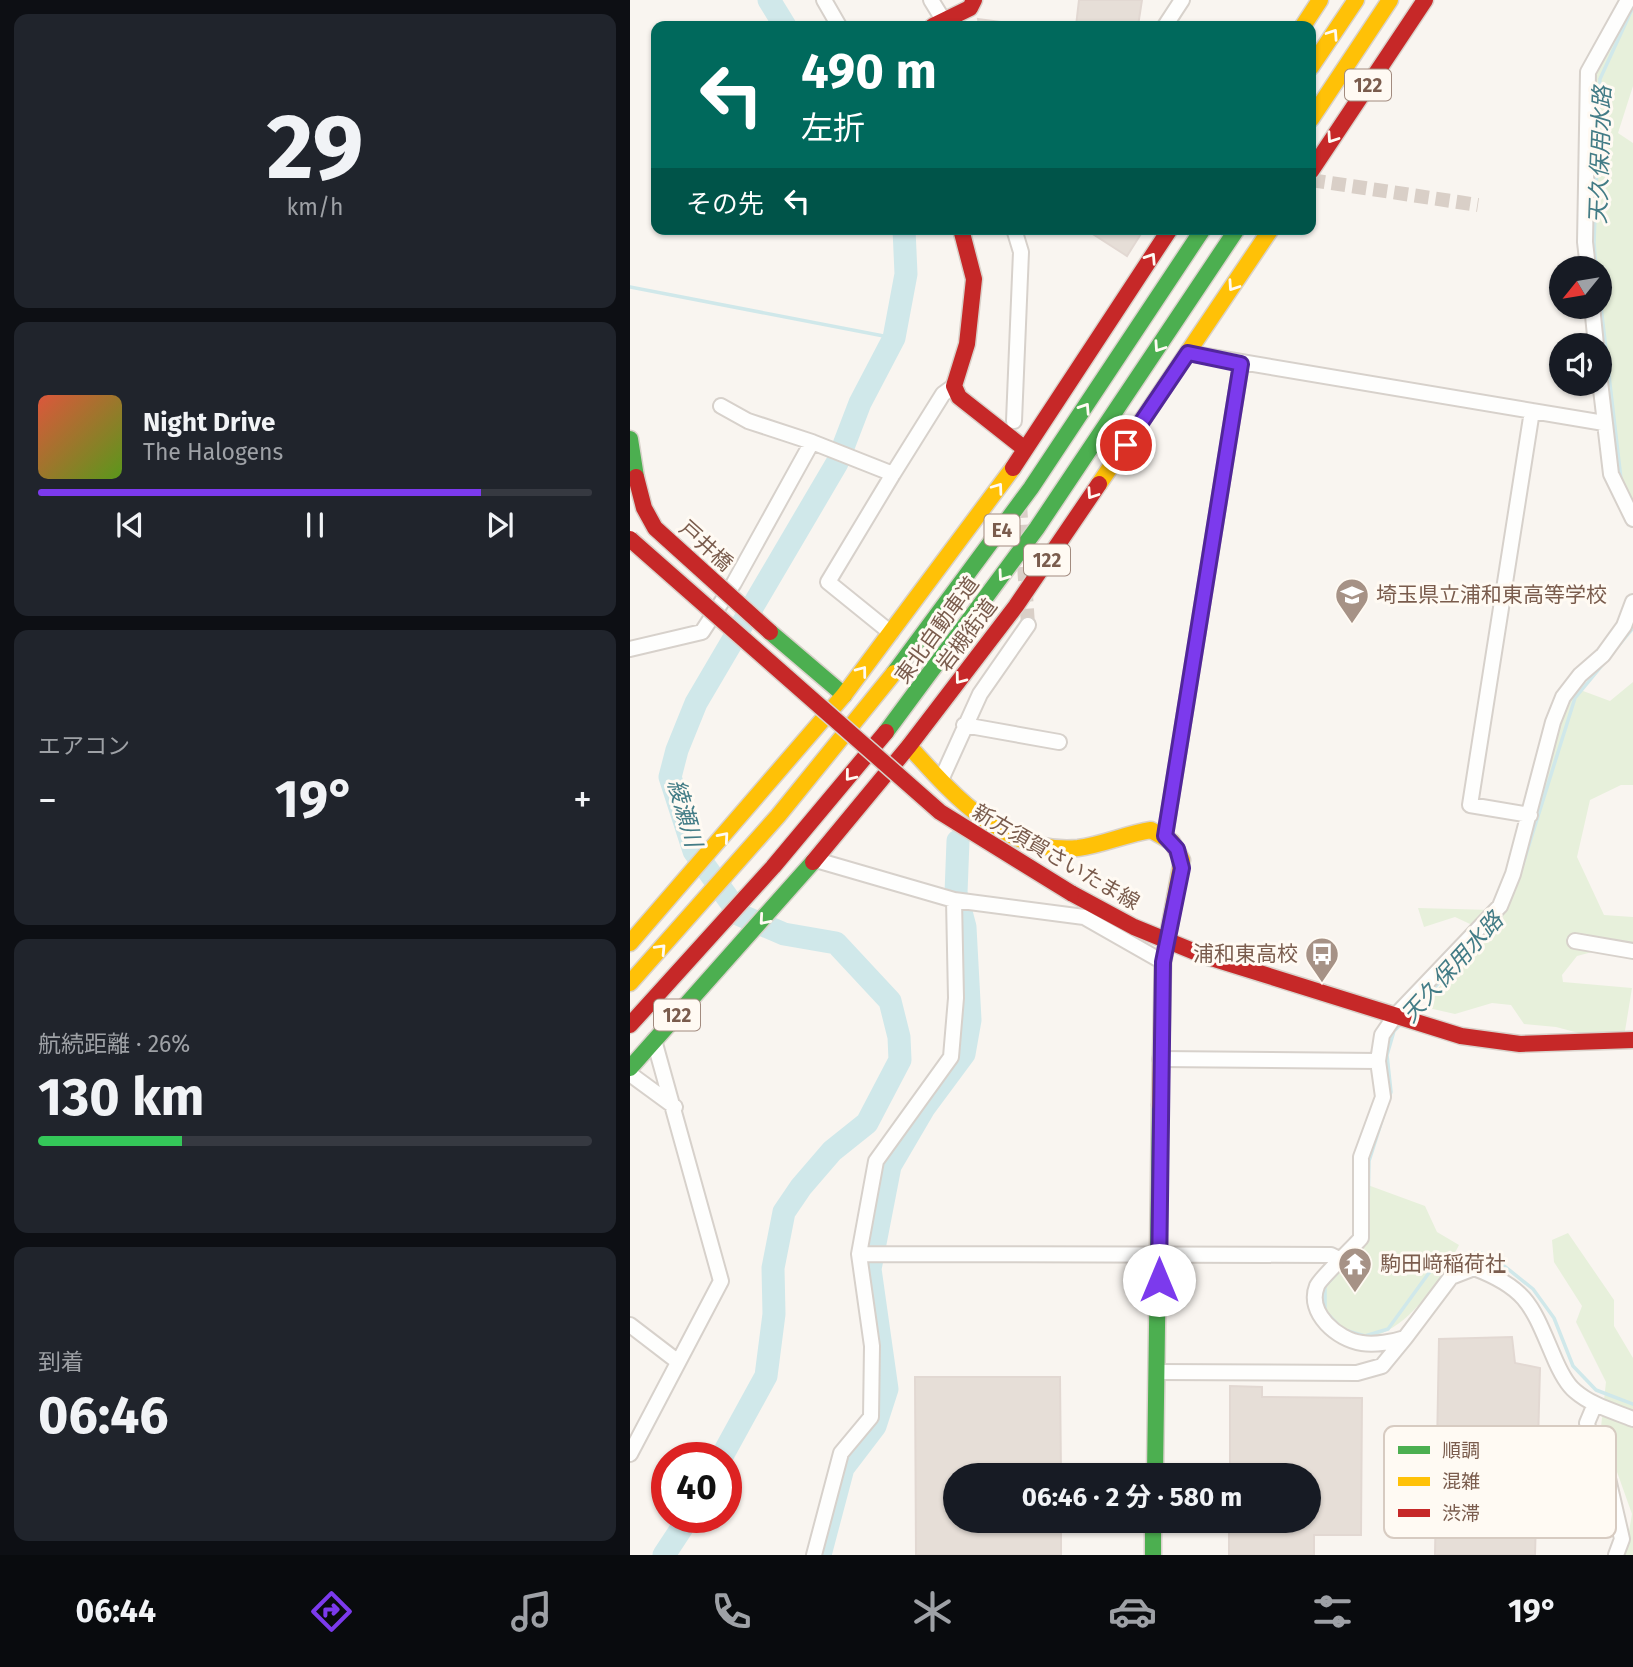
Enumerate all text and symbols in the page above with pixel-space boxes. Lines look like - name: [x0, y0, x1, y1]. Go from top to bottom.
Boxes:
- one-way arrow: [1325, 28, 1338, 41]
- text: 490 m: [801, 42, 937, 101]
- icon: left: [686, 49, 777, 140]
- road number: 122: [1345, 69, 1391, 100]
- water label: 天久保用水路: [1584, 84, 1616, 224]
- text: 29: [266, 93, 364, 202]
- text: 左折: [801, 109, 865, 147]
- one-way arrow: [1328, 131, 1341, 144]
- icon: left: [778, 182, 816, 220]
- text: その先: [686, 189, 764, 220]
- text: km/h: [287, 193, 343, 221]
- one-way arrow: [1143, 253, 1156, 266]
- north arrow: [1549, 256, 1612, 318]
- map controls: [1549, 256, 1612, 396]
- one-way arrow: [1229, 278, 1241, 291]
- button: sound: [1549, 333, 1612, 396]
- one-way arrow: [1154, 339, 1167, 352]
- one-way arrow: [1077, 403, 1089, 416]
- text: Night Drive: [143, 407, 275, 438]
- pin: [1096, 415, 1156, 475]
- icon: arrive: [1107, 426, 1145, 464]
- text: The Halogens: [143, 438, 283, 466]
- one-way arrow: [990, 484, 1002, 496]
- one-way arrow: [1087, 487, 1100, 500]
- icon: previous: [111, 506, 149, 544]
- icon: pause: [296, 506, 334, 544]
- icon: next: [481, 506, 519, 544]
- road number: E4: [984, 514, 1020, 545]
- street label: 戸井橋: [674, 515, 738, 577]
- road number: 122: [1024, 544, 1070, 576]
- one-way arrow: [999, 568, 1011, 581]
- street label: 東北自動車道: [889, 571, 985, 689]
- school or university icon: 埼玉県立浦和東高等学校: [1333, 576, 1371, 625]
- place label: 埼玉県立浦和東高等学校: [1376, 582, 1607, 608]
- street label: 岩槻街道: [931, 594, 1003, 676]
- one-way arrow: [854, 666, 867, 679]
- one-way arrow: [955, 672, 968, 684]
- text: エアコン: [38, 732, 130, 760]
- text: 19°: [275, 768, 355, 831]
- one-way arrow: [846, 769, 859, 781]
- water label: 綾瀬川: [662, 776, 709, 853]
- text: −: [38, 777, 57, 823]
- text: +: [573, 777, 592, 823]
- street label: 新方須賀さいたま線: [968, 799, 1144, 915]
- one-way arrow: [715, 832, 728, 845]
- water label: 天久保用水路: [1395, 905, 1510, 1028]
- one-way arrow: [760, 911, 772, 924]
- bus stop icon: 浦和東高校: [1303, 935, 1341, 984]
- place label: 浦和東高校: [1193, 941, 1298, 967]
- one-way arrow: [653, 944, 666, 957]
- road number: 122: [654, 1000, 700, 1030]
- text: 航続距離 · 26%: [38, 1030, 190, 1058]
- text: 130 km: [38, 1066, 205, 1129]
- position arrow: [1122, 1243, 1196, 1317]
- temple icon: 駒田﨑稲荷社: [1336, 1245, 1374, 1294]
- place label: 駒田﨑稲荷社: [1380, 1251, 1506, 1277]
- text: 到着: [38, 1348, 84, 1376]
- text: 06:46: [38, 1384, 169, 1447]
- legend: [1384, 1426, 1616, 1538]
- text: 順調: [1442, 1439, 1480, 1462]
- speed limit sign: 40: [651, 1442, 742, 1533]
- text: 混雑: [1442, 1470, 1480, 1493]
- text: 06:46 · 2 分 · 580 m: [1022, 1482, 1242, 1513]
- text: 渋滞: [1442, 1502, 1480, 1525]
- icon: directions: [307, 1587, 356, 1636]
- icon: music: [507, 1587, 556, 1636]
- icon: phone: [707, 1587, 756, 1636]
- icon: climate: [908, 1587, 957, 1636]
- icon: car: [1108, 1587, 1157, 1636]
- icon: filters: [1308, 1587, 1357, 1636]
- text: 06:44: [76, 1592, 156, 1630]
- text: 19°: [1508, 1592, 1557, 1630]

